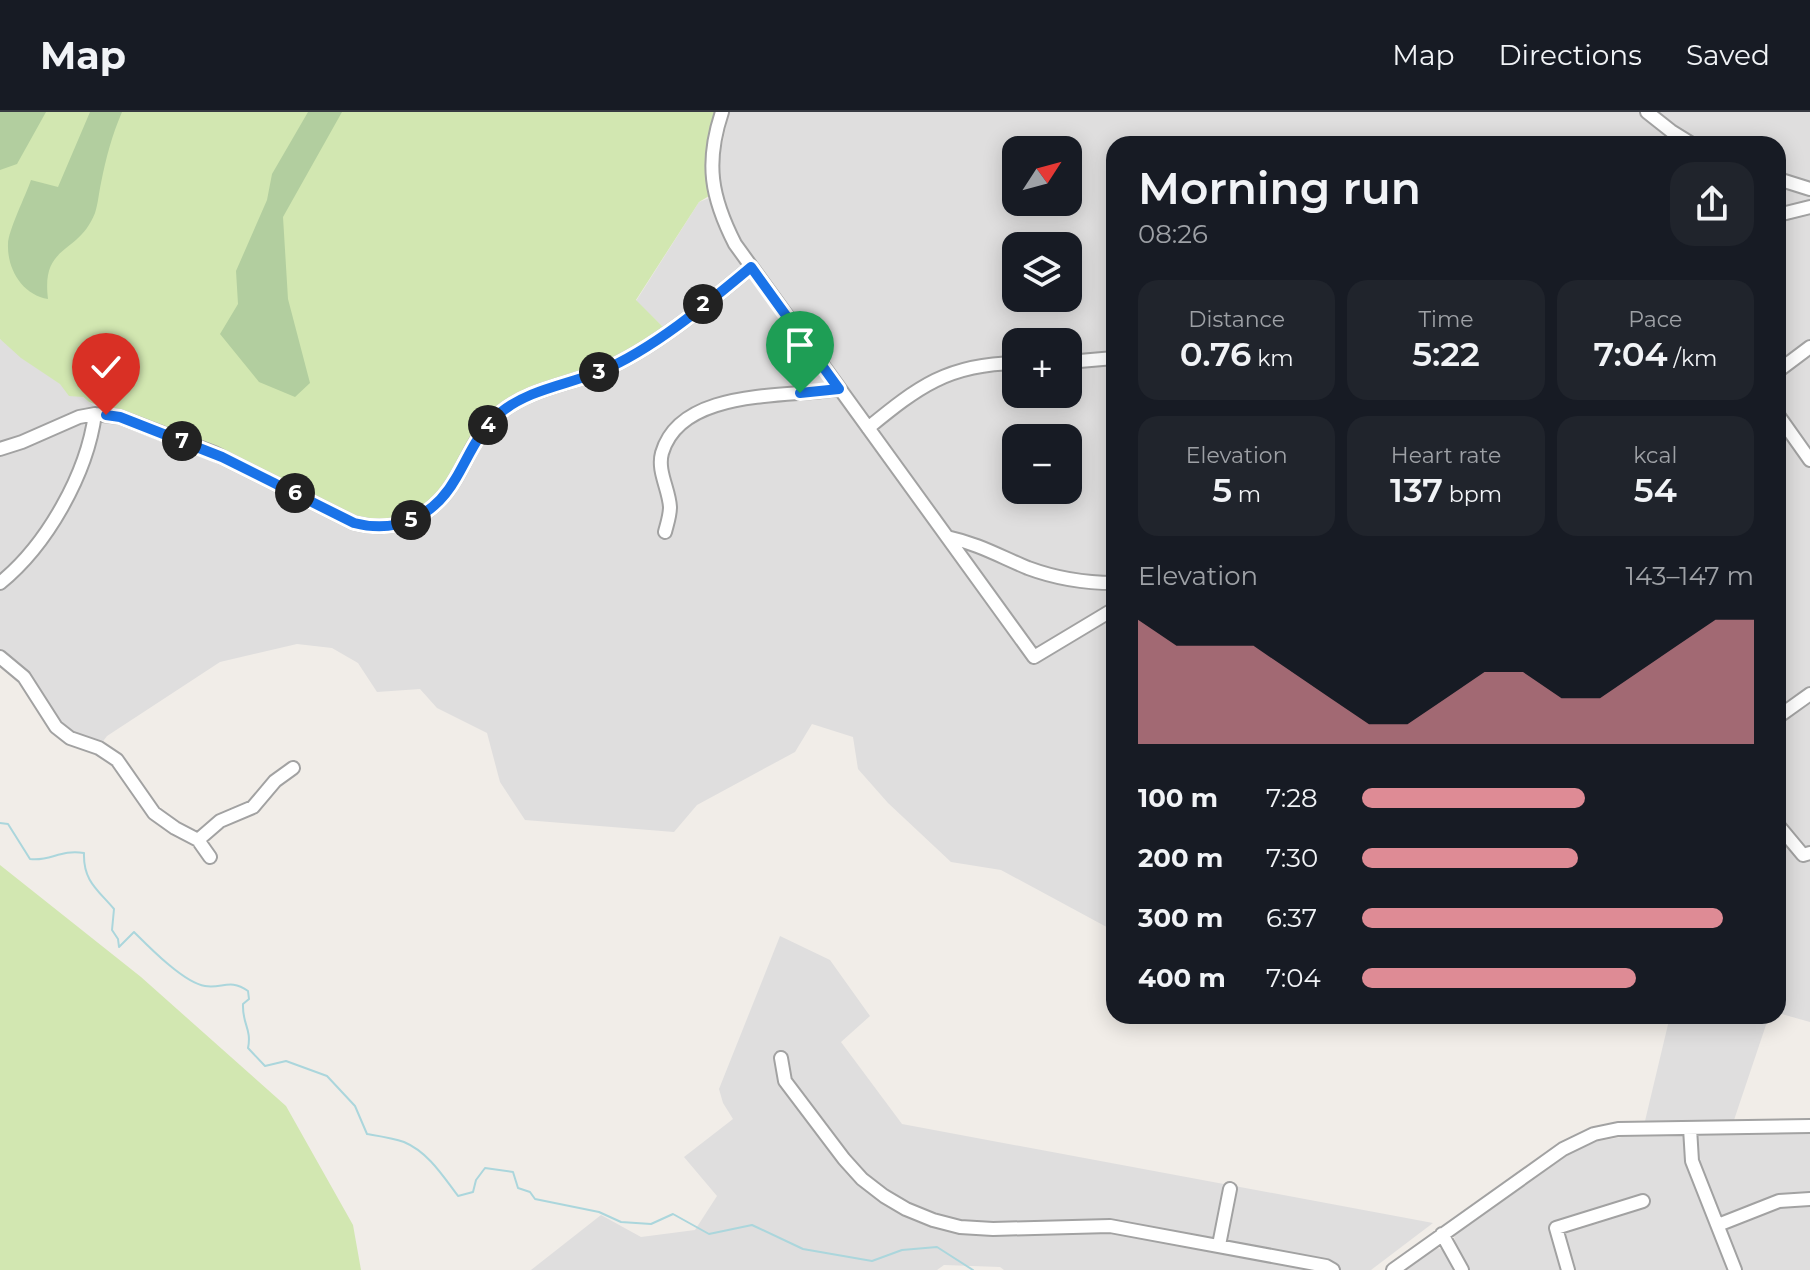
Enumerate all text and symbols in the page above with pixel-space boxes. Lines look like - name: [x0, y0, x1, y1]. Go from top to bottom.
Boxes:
- text: Map: [40, 32, 126, 79]
- text: Map: [1392, 38, 1454, 72]
- text: Directions: [1498, 38, 1642, 72]
- text: Saved: [1686, 38, 1770, 72]
- north arrow: [1002, 136, 1082, 216]
- map controls: [1002, 136, 1082, 504]
- text: Morning run: [1138, 161, 1421, 215]
- button: share: [1670, 162, 1754, 246]
- text: 08:26: [1138, 218, 1208, 250]
- button: layers: [1002, 232, 1082, 312]
- pin: 2: [683, 284, 723, 324]
- text: 2: [697, 290, 709, 317]
- text: Distance: [1188, 306, 1285, 333]
- text: Time: [1418, 306, 1474, 333]
- text: Pace: [1628, 306, 1682, 333]
- pin: [766, 311, 834, 393]
- icon: arrive: [778, 323, 822, 367]
- button: +: [1002, 328, 1082, 408]
- pin: [72, 333, 140, 415]
- text: 0.76: [1180, 333, 1251, 375]
- text: 5:22: [1412, 333, 1480, 375]
- text: 7:04: [1593, 333, 1668, 375]
- icon: check: [84, 345, 128, 389]
- text: km: [1251, 345, 1294, 372]
- text: /km: [1668, 345, 1717, 372]
- pin: 3: [579, 352, 619, 392]
- text: 3: [592, 358, 606, 385]
- pin: 4: [468, 405, 508, 445]
- text: 4: [480, 411, 496, 438]
- pin: 7: [162, 421, 202, 461]
- button: −: [1002, 424, 1082, 504]
- text: 7: [175, 427, 189, 454]
- text: Elevation: [1186, 442, 1288, 469]
- text: Heart rate: [1391, 442, 1501, 469]
- text: kcal: [1633, 442, 1677, 469]
- text: 5: [1212, 469, 1232, 511]
- text: 137: [1390, 469, 1443, 511]
- text: 54: [1634, 469, 1677, 511]
- pin: 6: [275, 473, 315, 513]
- text: 6: [288, 479, 302, 506]
- text: m: [1232, 481, 1261, 508]
- text: bpm: [1443, 481, 1502, 508]
- pin: 5: [391, 500, 431, 540]
- text: 5: [404, 506, 418, 533]
- text: Elevation: [1138, 560, 1258, 592]
- text: 143–147 m: [1626, 560, 1754, 592]
- text: 100 m: [1138, 782, 1218, 814]
- text: 7:28: [1266, 782, 1318, 814]
- text: 200 m: [1138, 842, 1223, 874]
- text: 7:30: [1266, 842, 1318, 874]
- text: 300 m: [1138, 902, 1223, 934]
- text: 6:37: [1266, 902, 1317, 934]
- text: 400 m: [1138, 962, 1226, 994]
- text: 7:04: [1266, 962, 1321, 994]

